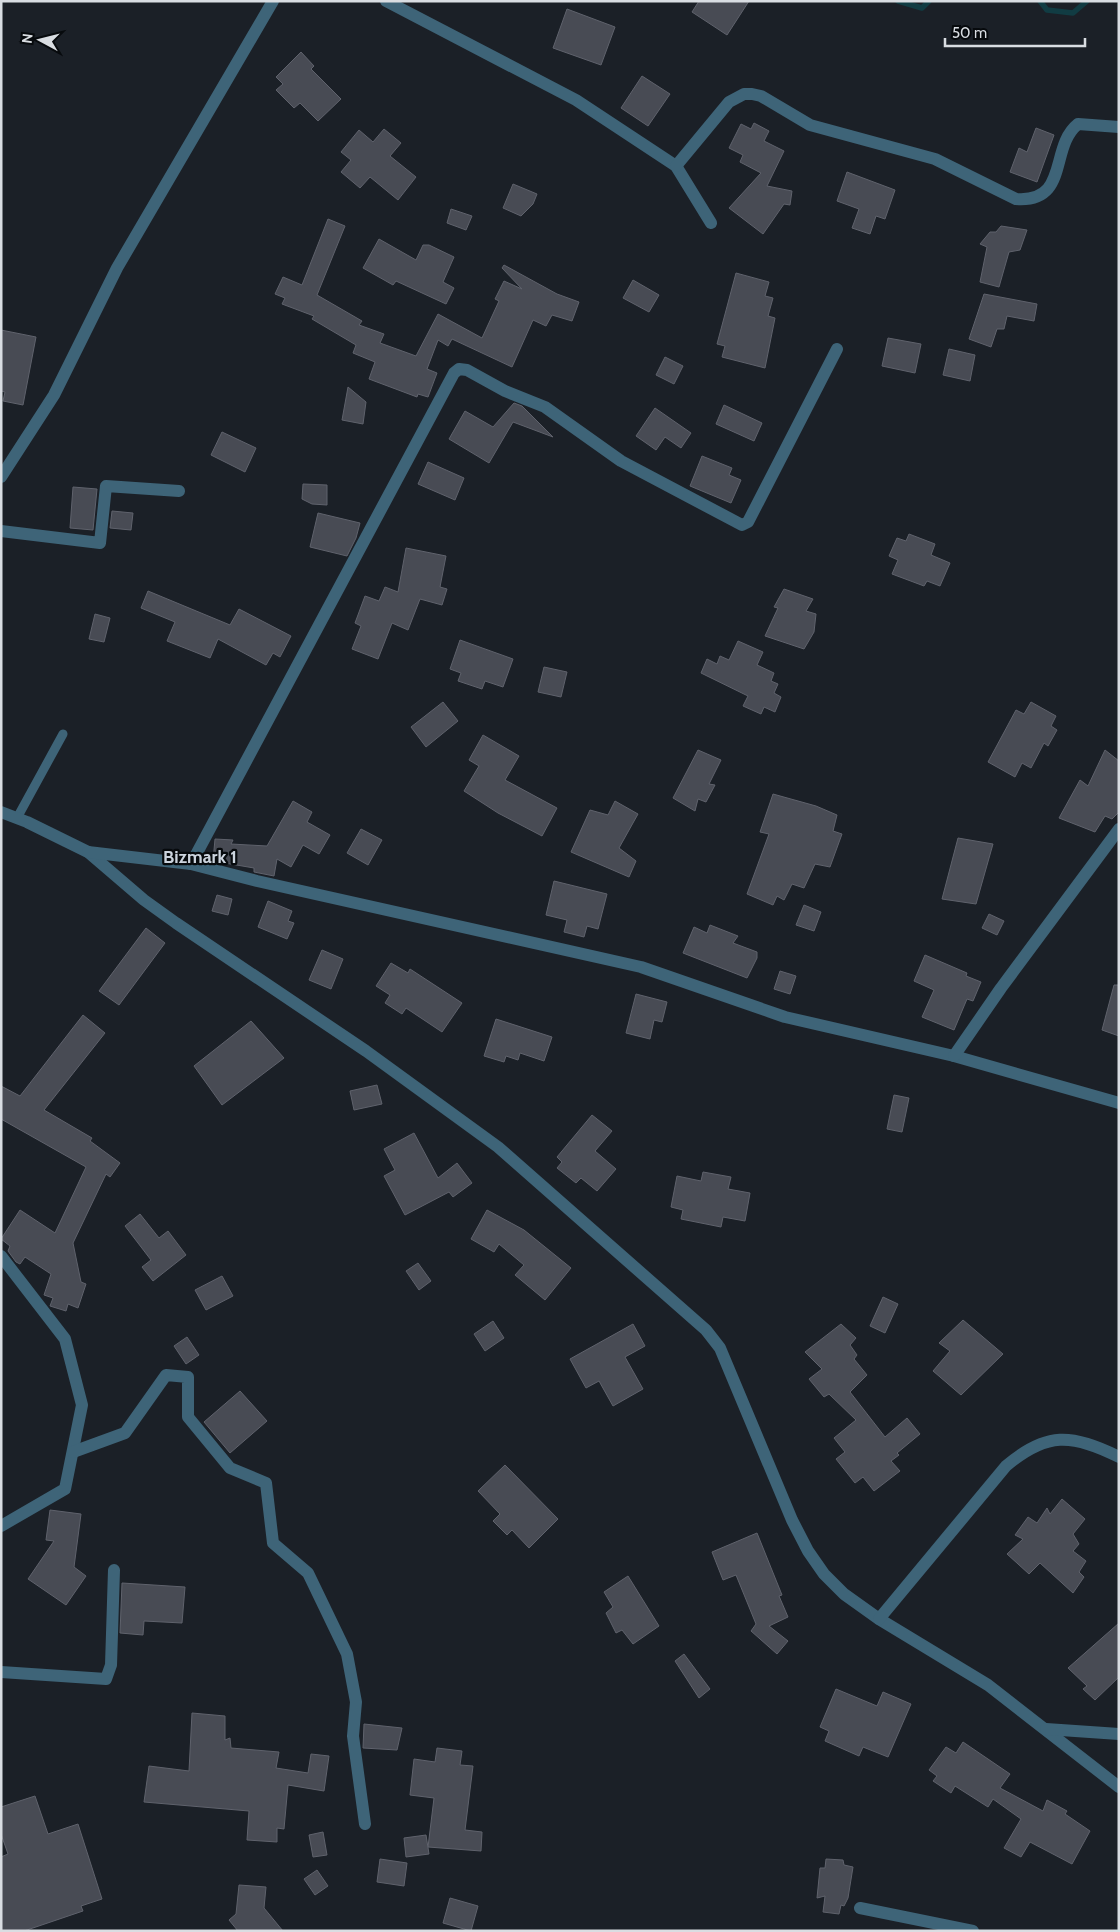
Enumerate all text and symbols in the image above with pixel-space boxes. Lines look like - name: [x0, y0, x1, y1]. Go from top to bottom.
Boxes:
- north arrow: [15, 15, 65, 65]
- scale bar: [945, 15, 1085, 47]
- text: 50 m: [952, 24, 987, 42]
- text: N: [18, 32, 37, 44]
- district label: Bizmark 1: [163, 846, 237, 868]

